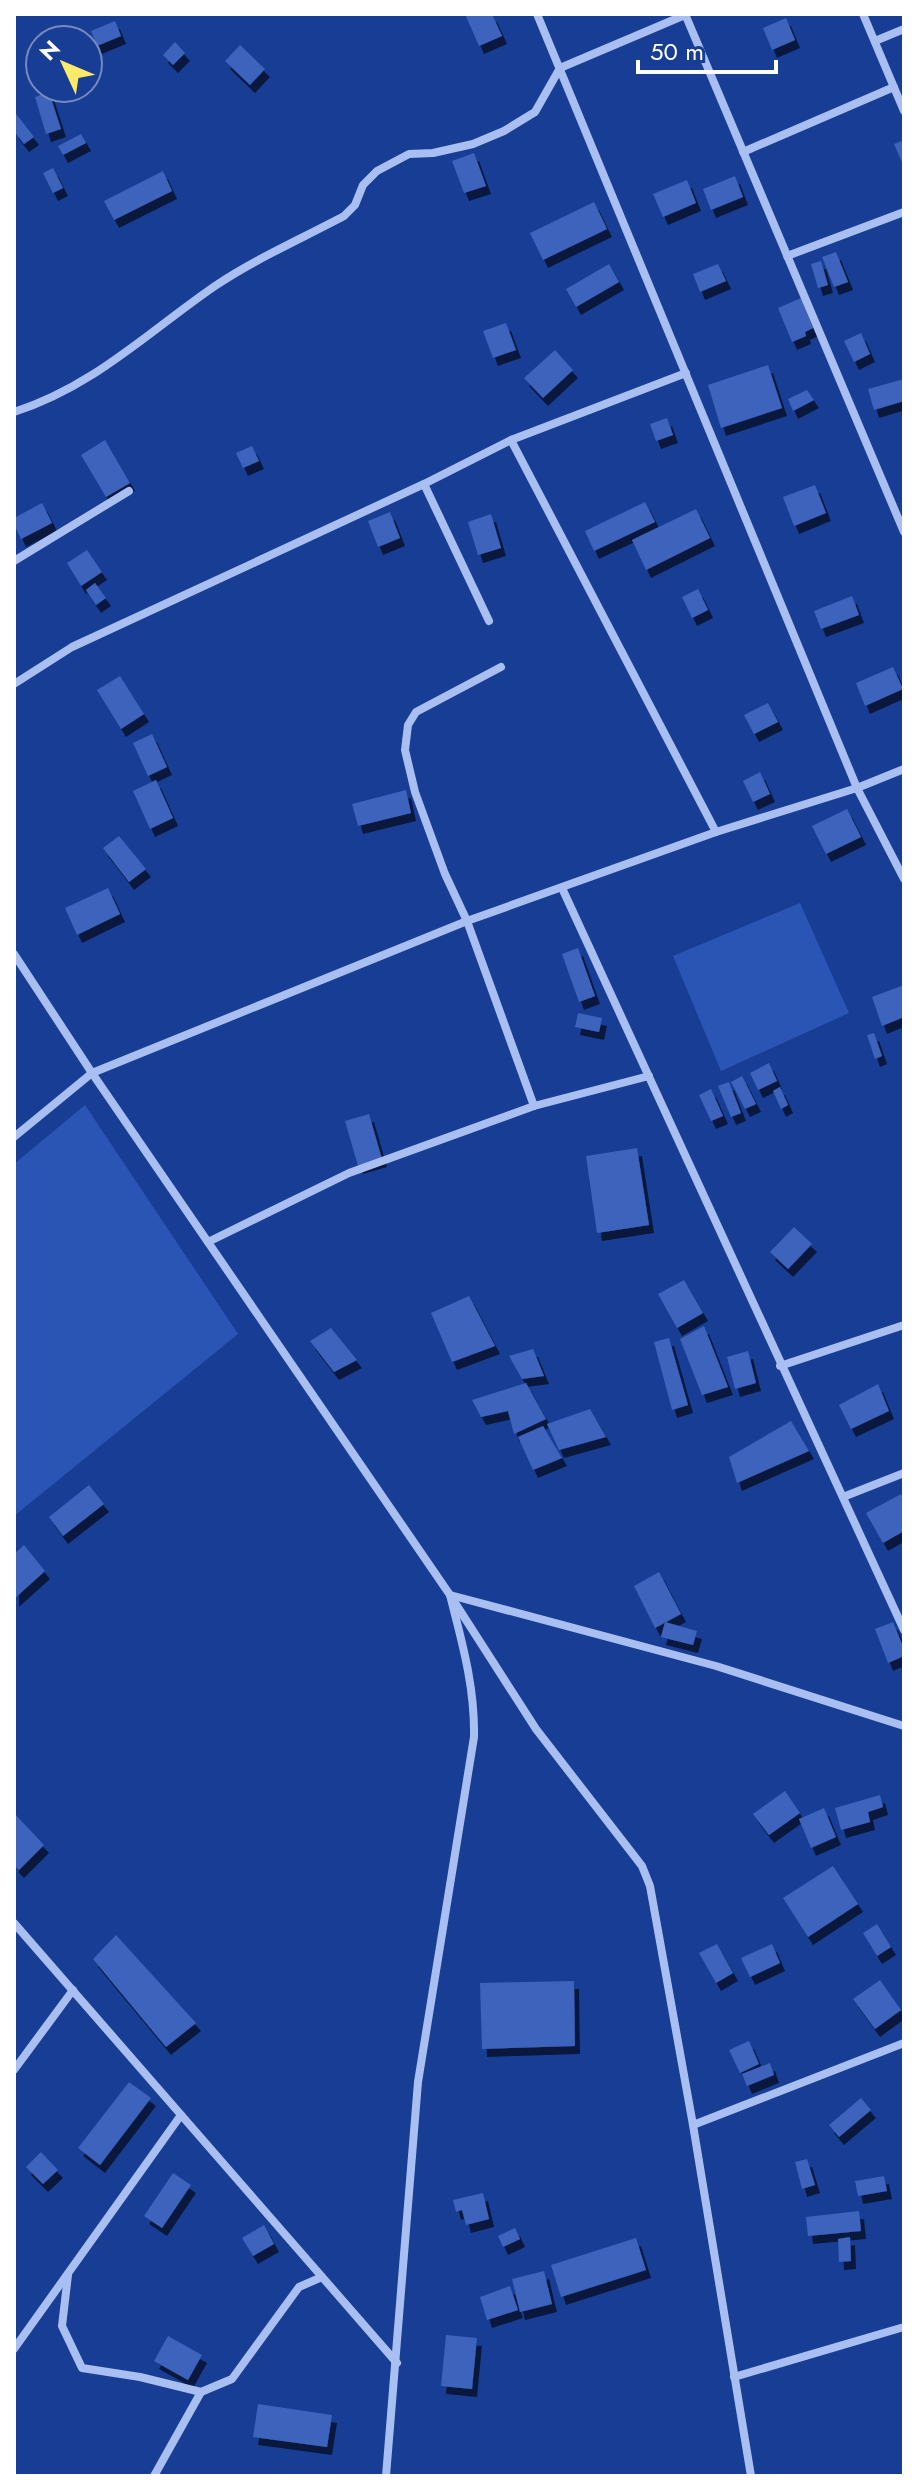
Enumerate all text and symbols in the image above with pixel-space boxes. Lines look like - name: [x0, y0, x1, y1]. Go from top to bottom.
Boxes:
- north arrow: [24, 24, 104, 104]
- scale bar: [638, 24, 776, 74]
- text: N: [32, 33, 67, 68]
- text: 50 m: [650, 34, 704, 69]

